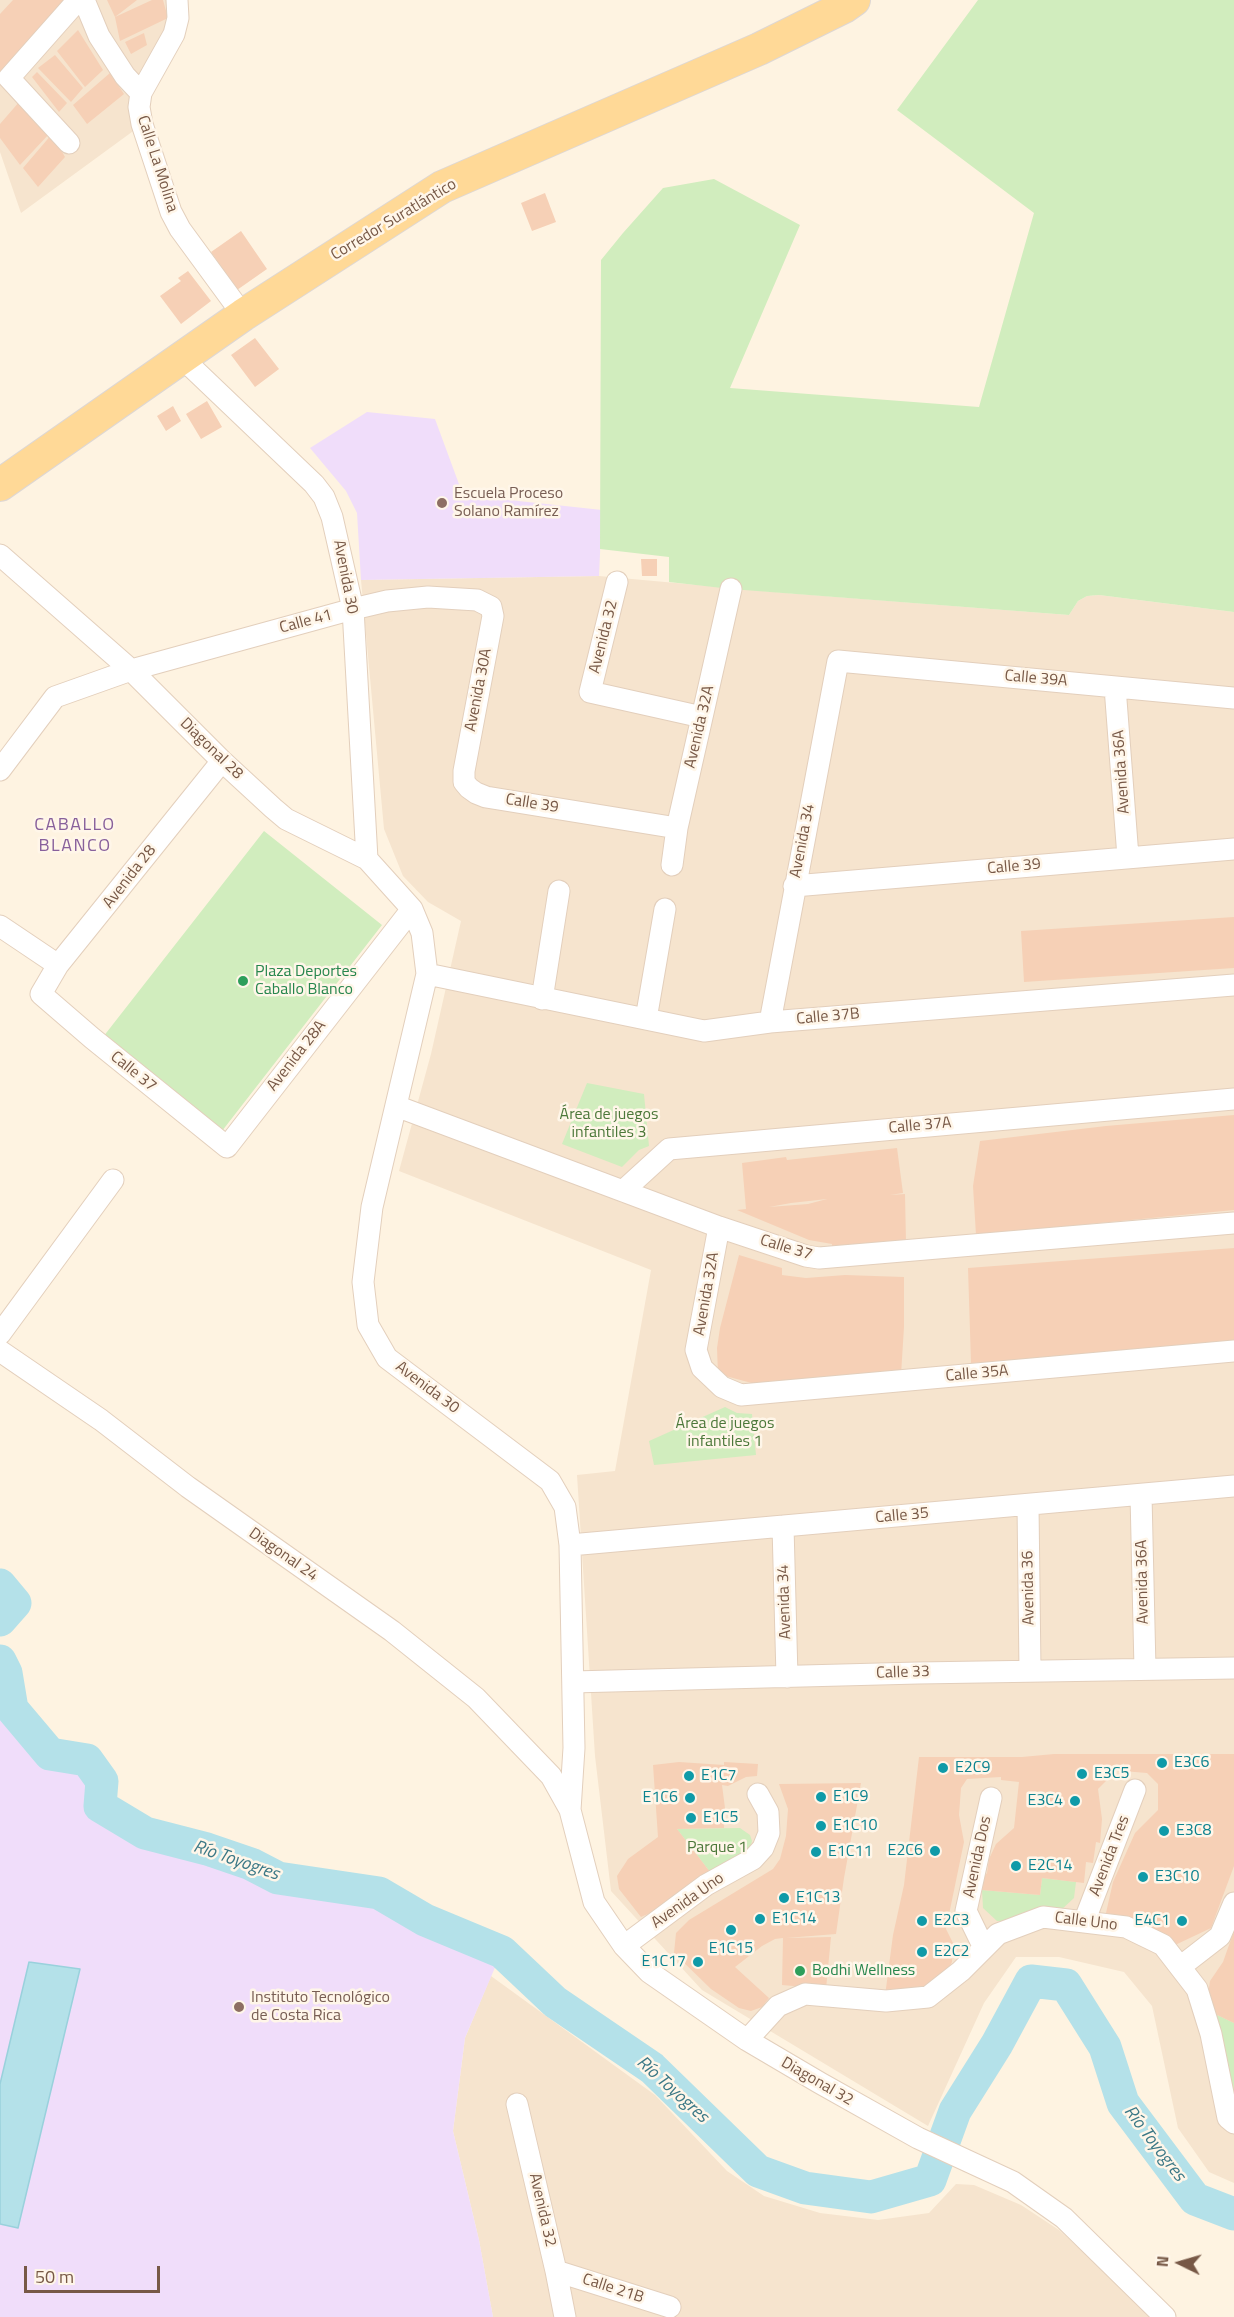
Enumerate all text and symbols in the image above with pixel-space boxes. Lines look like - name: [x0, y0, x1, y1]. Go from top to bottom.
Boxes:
- street label: Calle La Molina: [132, 113, 182, 215]
- street label: Corredor Suratlántico: [328, 175, 460, 265]
- place label: Escuela Proceso Solano Ramírez: [454, 484, 563, 522]
- marker: Escuela Proceso Solano Ramírez: [435, 496, 449, 510]
- street label: Avenida 30: [328, 538, 362, 616]
- street label: Avenida 32: [586, 598, 622, 676]
- street label: Calle 41: [278, 606, 334, 638]
- street label: Avenida 30A: [462, 647, 496, 733]
- street label: Calle 39A: [1004, 667, 1068, 691]
- street label: Avenida 32A: [681, 684, 719, 770]
- street label: Diagonal 28: [175, 714, 247, 784]
- street label: Avenida 36A: [1109, 729, 1135, 815]
- street label: Calle 39: [504, 790, 560, 818]
- street label: Avenida 34: [786, 802, 820, 880]
- district label: CABALLO BLANCO: [34, 815, 116, 858]
- street label: Avenida 28: [99, 842, 161, 912]
- street label: Calle 39: [986, 855, 1042, 879]
- place label: Plaza Deportes Caballo Blanco: [255, 962, 357, 1000]
- marker: Plaza Deportes Caballo Blanco: [236, 974, 250, 988]
- street label: Calle 37B: [796, 1005, 860, 1029]
- street label: Avenida 28A: [263, 1017, 331, 1095]
- street label: Calle 37: [106, 1048, 160, 1096]
- park label: Área de juegos infantiles 3: [560, 1105, 658, 1143]
- street label: Calle 37A: [888, 1114, 952, 1138]
- street label: Calle 37: [758, 1231, 814, 1265]
- street label: Avenida 32A: [690, 1251, 724, 1337]
- street label: Avenida 30: [391, 1358, 463, 1418]
- street label: Calle 35A: [945, 1362, 1009, 1386]
- park label: Área de juegos infantiles 1: [676, 1414, 774, 1452]
- street label: Calle 35: [874, 1504, 930, 1528]
- street label: Diagonal 24: [245, 1524, 321, 1586]
- street label: Avenida 36A: [1133, 1540, 1153, 1624]
- street label: Avenida 36: [1019, 1550, 1039, 1626]
- street label: Avenida 34: [774, 1564, 796, 1640]
- street label: Calle 33: [876, 1662, 930, 1684]
- place label: E3C6: [1174, 1753, 1209, 1773]
- marker: E3C6: [1155, 1756, 1169, 1770]
- place label: E2C9: [955, 1758, 990, 1778]
- marker: E2C9: [936, 1761, 950, 1775]
- place label: E3C5: [1094, 1764, 1129, 1784]
- place label: E1C7: [701, 1766, 736, 1786]
- marker: E3C5: [1075, 1767, 1089, 1781]
- marker: E1C7: [682, 1769, 696, 1783]
- place label: E1C9: [833, 1787, 868, 1807]
- place label: E1C6: [643, 1788, 678, 1808]
- marker: E1C9: [814, 1790, 828, 1804]
- marker: E1C6: [683, 1791, 697, 1805]
- place label: E3C4: [1028, 1791, 1063, 1811]
- marker: E3C4: [1068, 1794, 1082, 1808]
- place label: E1C5: [703, 1808, 738, 1828]
- marker: E1C5: [684, 1811, 698, 1825]
- street label: Avenida Tres: [1086, 1813, 1134, 1899]
- street label: Avenida Dos: [960, 1814, 996, 1900]
- place label: E1C10: [833, 1816, 877, 1836]
- marker: E1C10: [814, 1819, 828, 1833]
- place label: E3C8: [1176, 1821, 1211, 1841]
- marker: E3C8: [1157, 1824, 1171, 1838]
- water label: Río Toyogres: [190, 1836, 282, 1886]
- park label: Parque 1: [687, 1838, 747, 1858]
- place label: E2C6: [888, 1841, 923, 1861]
- place label: E1C11: [828, 1842, 872, 1862]
- marker: E2C6: [928, 1844, 942, 1858]
- marker: E1C11: [809, 1845, 823, 1859]
- place label: E2C14: [1028, 1856, 1072, 1876]
- marker: E2C14: [1009, 1859, 1023, 1873]
- place label: E3C10: [1155, 1867, 1199, 1887]
- street label: Avenida Uno: [648, 1869, 728, 1933]
- marker: E3C10: [1136, 1870, 1150, 1884]
- place label: E1C13: [796, 1888, 840, 1908]
- marker: E1C13: [777, 1891, 791, 1905]
- place label: E1C14: [772, 1909, 816, 1929]
- street label: Calle Uno: [1054, 1909, 1118, 1935]
- place label: E2C3: [934, 1911, 969, 1931]
- place label: E4C1: [1135, 1911, 1170, 1931]
- marker: E1C14: [753, 1912, 767, 1926]
- marker: E2C3: [915, 1914, 929, 1928]
- marker: E4C1: [1175, 1914, 1189, 1928]
- marker: E1C15: [724, 1923, 738, 1937]
- place label: E1C15: [709, 1939, 753, 1959]
- place label: E2C2: [934, 1942, 969, 1962]
- marker: E2C2: [915, 1945, 929, 1959]
- place label: E1C17: [642, 1952, 686, 1972]
- marker: E1C17: [691, 1955, 705, 1969]
- place label: Bodhi Wellness: [812, 1961, 915, 1981]
- marker: Bodhi Wellness: [793, 1964, 807, 1978]
- place label: Instituto Tecnológico de Costa Rica: [251, 1988, 390, 2026]
- marker: Instituto Tecnológico de Costa Rica: [232, 2000, 246, 2014]
- water label: Río Toyogres: [632, 2052, 712, 2128]
- street label: Diagonal 32: [777, 2054, 857, 2110]
- water label: Río Toyogres: [1119, 2102, 1189, 2186]
- street label: Avenida 32: [524, 2171, 560, 2249]
- north arrow: [1150, 2233, 1210, 2293]
- scale bar: [27, 2254, 164, 2292]
- text: N: [1150, 2255, 1175, 2268]
- text: 50 m: [35, 2263, 74, 2290]
- street label: Calle 21B: [580, 2270, 646, 2308]

